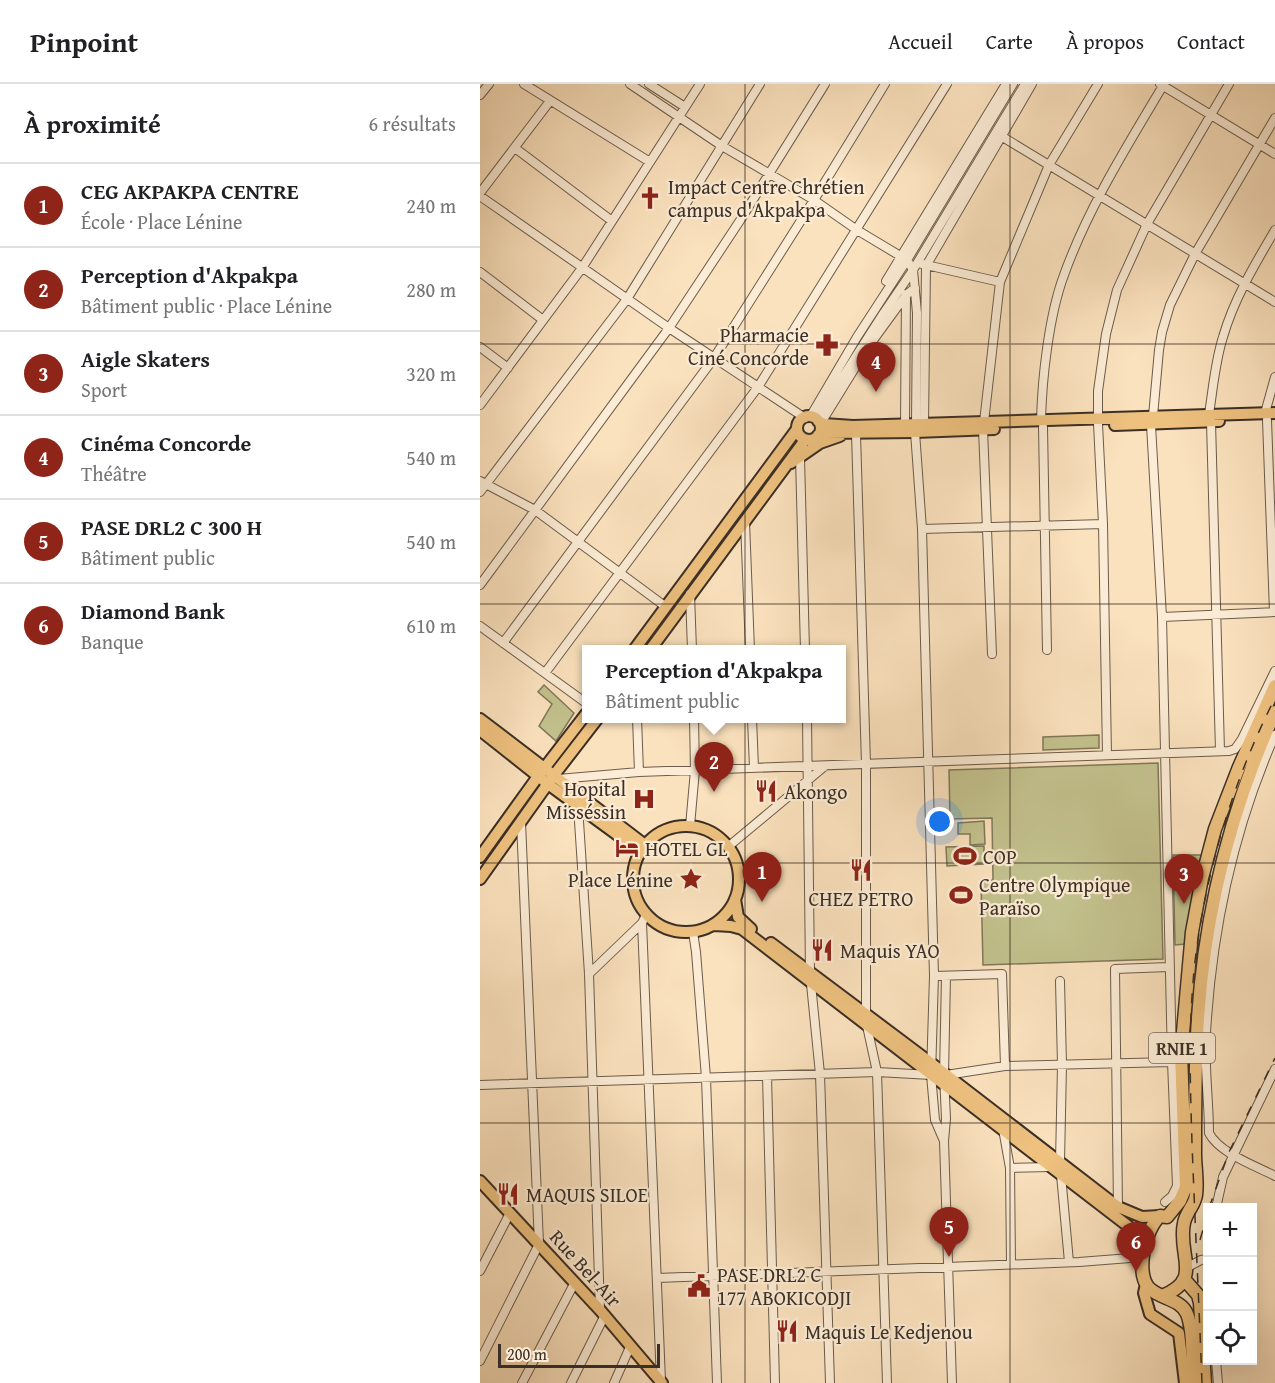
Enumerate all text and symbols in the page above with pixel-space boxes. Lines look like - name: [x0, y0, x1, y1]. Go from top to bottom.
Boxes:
- text: Pinpoint: [30, 21, 138, 62]
- text: Accueil: [888, 26, 953, 57]
- text: Carte: [986, 26, 1033, 57]
- text: À propos: [1066, 26, 1144, 57]
- text: Contact: [1177, 26, 1245, 57]
- text: À proximité: [24, 104, 161, 143]
- text: 6 résultats: [368, 109, 456, 138]
- place label: Impact Centre Chrétien campus d'Akpakpa: [668, 172, 864, 224]
- text: CEG AKPAKPA CENTRE: [81, 175, 299, 207]
- church icon: Impact Centre Chrétien campus d'Akpakpa: [637, 185, 663, 211]
- text: 1: [38, 191, 49, 220]
- text: 240 m: [406, 191, 456, 220]
- text: École · Place Lénine: [81, 207, 242, 236]
- text: Perception d'Akpakpa: [81, 259, 298, 291]
- text: 2: [38, 275, 49, 304]
- text: 280 m: [406, 275, 456, 304]
- text: Bâtiment public · Place Lénine: [81, 291, 332, 320]
- place label: Pharmacie Ciné Concorde: [688, 320, 809, 372]
- pharmacy icon: Pharmacie Ciné Concorde: [814, 332, 840, 358]
- pin: 4: [856, 342, 896, 392]
- text: Aigle Skaters: [81, 343, 210, 375]
- text: 3: [38, 359, 49, 388]
- text: 320 m: [406, 359, 456, 388]
- text: Sport: [81, 375, 127, 404]
- text: Cinéma Concorde: [81, 427, 251, 459]
- text: 4: [38, 443, 49, 472]
- text: 540 m: [406, 443, 456, 472]
- text: Théâtre: [81, 459, 147, 488]
- text: PASE DRL2 C 300 H: [81, 511, 262, 543]
- text: 5: [38, 527, 49, 556]
- text: 540 m: [406, 527, 456, 556]
- text: Bâtiment public: [81, 543, 215, 572]
- text: Diamond Bank: [81, 595, 225, 627]
- text: 6: [38, 611, 49, 640]
- text: 610 m: [406, 611, 456, 640]
- text: Banque: [81, 627, 144, 656]
- popup: [582, 645, 846, 723]
- text: Perception d'Akpakpa: [606, 654, 822, 686]
- text: Bâtiment public: [606, 686, 739, 715]
- pin: 2: [694, 742, 734, 792]
- place label: Hopital Misséssin: [546, 774, 626, 826]
- place label: Akongo: [784, 777, 847, 806]
- restaurant icon: Akongo: [753, 778, 779, 804]
- hospital icon: Hopital Misséssin: [631, 786, 657, 812]
- your location: [925, 807, 954, 836]
- place label: HOTEL GL: [645, 834, 728, 863]
- hotel icon: HOTEL GL: [614, 835, 640, 861]
- place label: COP: [983, 842, 1017, 871]
- sports icon: COP: [952, 843, 978, 869]
- pin: 1: [742, 852, 782, 902]
- pin: 3: [1164, 854, 1204, 904]
- restaurant icon: CHEZ PETRO: [848, 857, 874, 883]
- place label: Place Lénine: [568, 865, 673, 894]
- place icon: Place Lénine: [678, 866, 704, 892]
- place label: Centre Olympique Paraïso: [979, 870, 1130, 922]
- sports icon: Centre Olympique Paraïso: [948, 882, 974, 908]
- place label: CHEZ PETRO: [808, 884, 914, 913]
- place label: Maquis YAO: [840, 936, 940, 965]
- restaurant icon: Maquis YAO: [809, 937, 835, 963]
- road number: RNIE 1: [1149, 1033, 1215, 1063]
- place label: MAQUIS SILOE: [526, 1180, 648, 1209]
- restaurant icon: MAQUIS SILOE: [495, 1181, 521, 1207]
- map controls: [1203, 1203, 1257, 1365]
- button: +: [1203, 1203, 1257, 1257]
- pin: 5: [930, 1208, 968, 1257]
- pin: 6: [1116, 1222, 1156, 1272]
- street label: Rue Bel-Air: [543, 1223, 629, 1313]
- button: −: [1203, 1257, 1257, 1311]
- place label: PASE DRL2 C 177 ABOKICODJI: [717, 1260, 852, 1312]
- public building icon: PASE DRL2 C 177 ABOKICODJI: [686, 1273, 712, 1299]
- button: locate: [1203, 1311, 1257, 1365]
- place label: Maquis Le Kedjenou: [805, 1317, 973, 1346]
- restaurant icon: Maquis Le Kedjenou: [774, 1318, 800, 1344]
- scale bar: [498, 1341, 660, 1368]
- text: 200 m: [507, 1342, 547, 1366]

